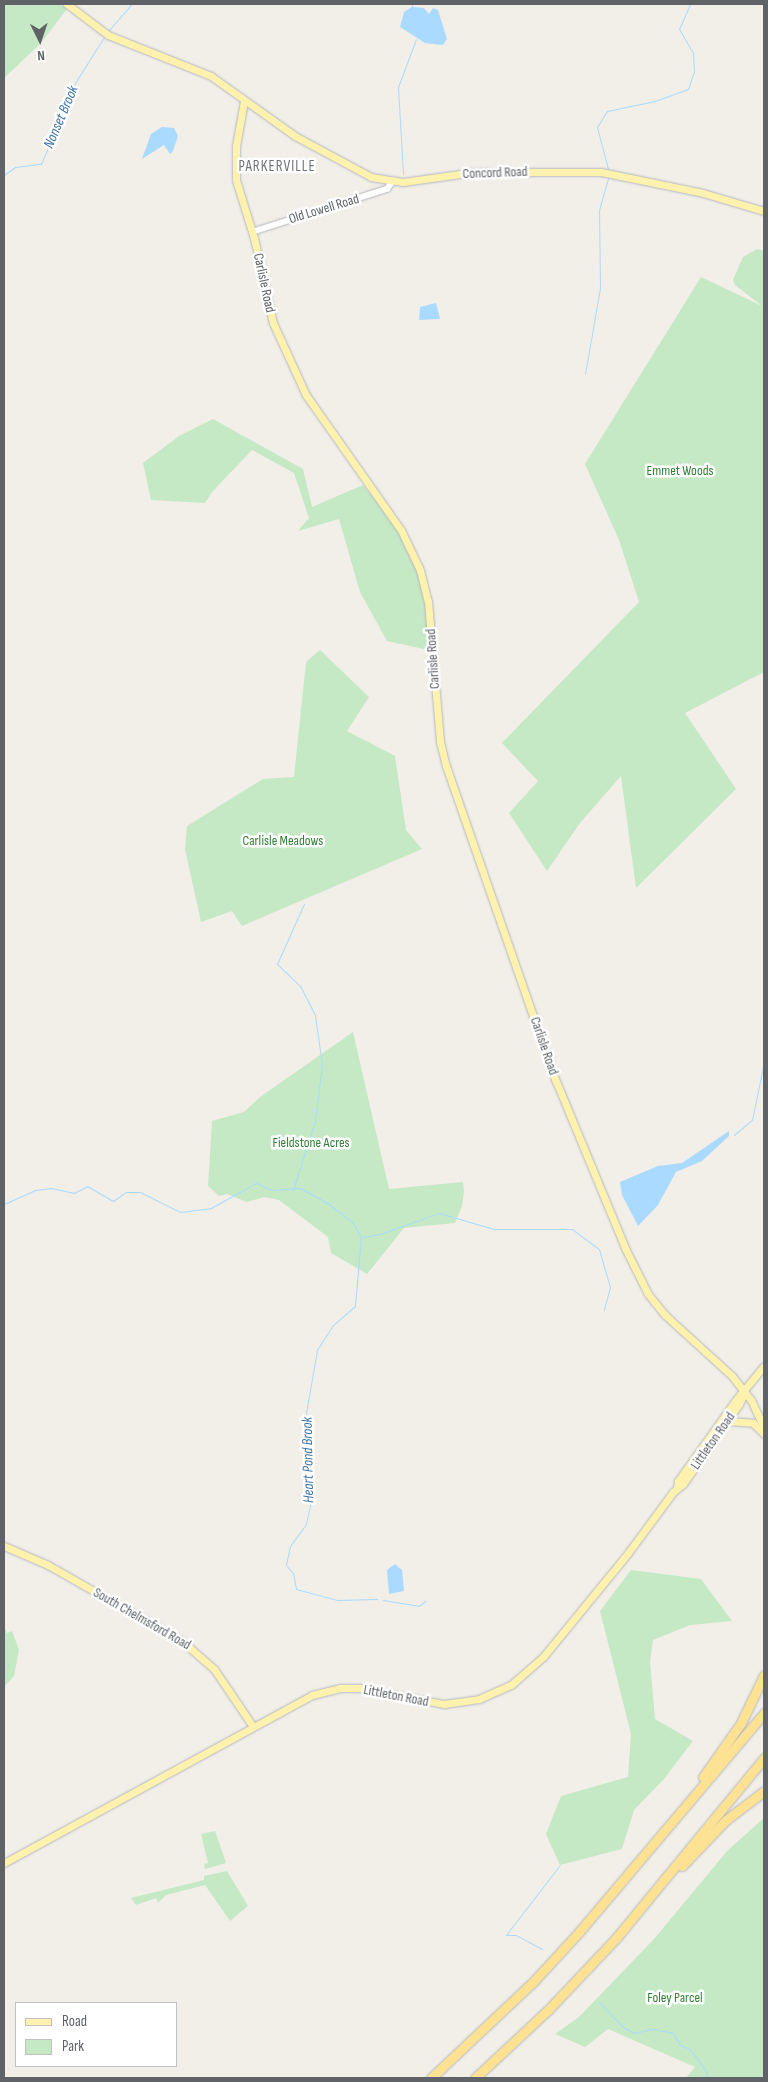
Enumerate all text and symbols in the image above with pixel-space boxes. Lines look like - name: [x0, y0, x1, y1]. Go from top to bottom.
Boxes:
- north arrow: [15, 15, 65, 65]
- text: N: [37, 47, 45, 64]
- water label: Nonset Brook: [40, 83, 82, 151]
- district label: PARKERVILLE: [237, 158, 317, 176]
- street label: Concord Road: [462, 163, 528, 183]
- street label: Old Lowell Road: [287, 190, 361, 228]
- street label: Carlisle Road: [250, 252, 278, 314]
- park label: Emmet Woods: [646, 463, 714, 479]
- street label: Carlisle Road: [423, 628, 443, 690]
- park label: Carlisle Meadows: [243, 833, 323, 849]
- street label: Carlisle Road: [526, 1015, 562, 1077]
- park label: Fieldstone Acres: [272, 1135, 350, 1151]
- street label: Littleton Road: [687, 1409, 739, 1473]
- water label: Heart Pond Brook: [298, 1417, 318, 1503]
- street label: South Chelmsford Road: [90, 1584, 194, 1654]
- street label: Littleton Road: [362, 1681, 430, 1711]
- park label: Foley Parcel: [647, 1990, 703, 2006]
- legend: [15, 2002, 178, 2067]
- text: Road: [62, 2012, 87, 2031]
- text: Park: [62, 2037, 84, 2056]

